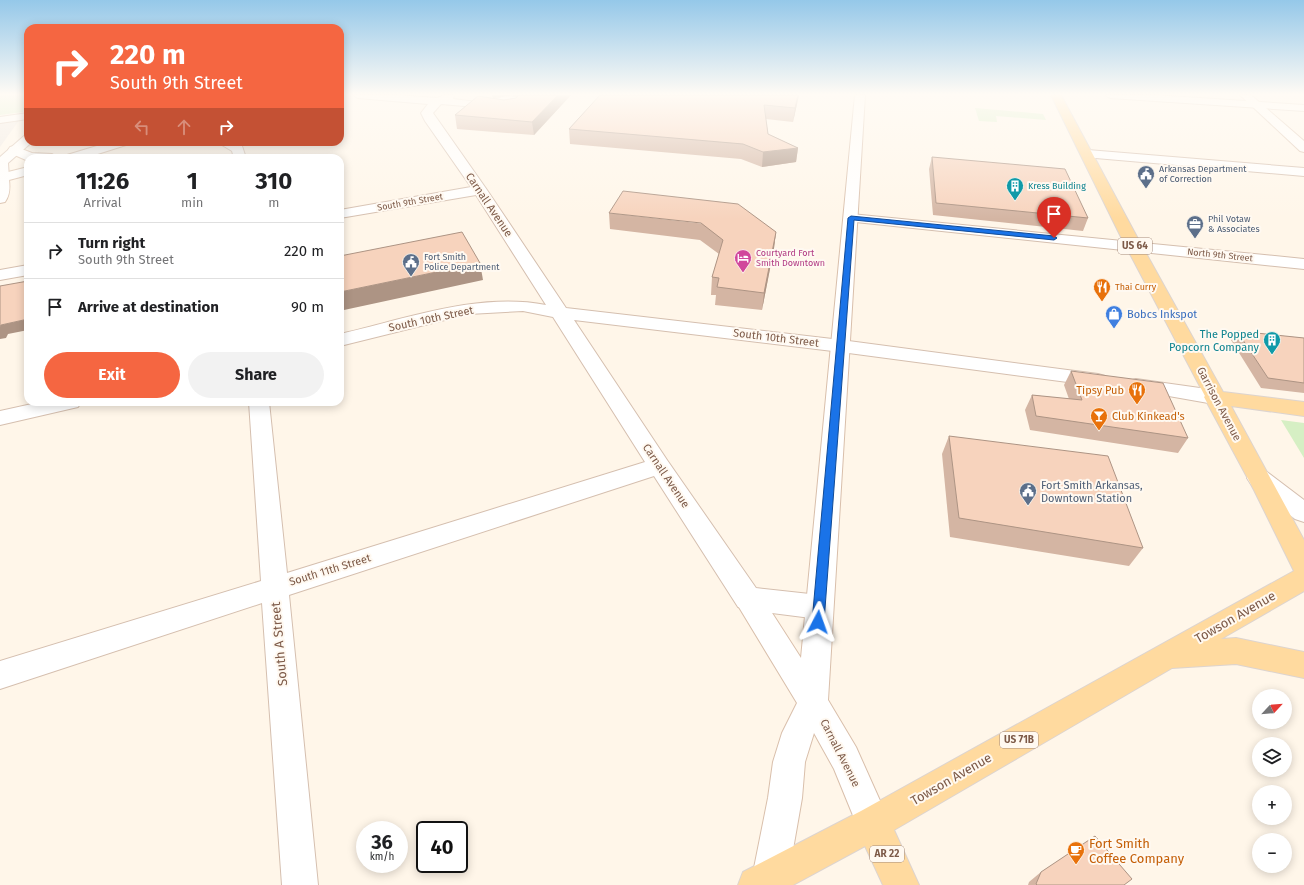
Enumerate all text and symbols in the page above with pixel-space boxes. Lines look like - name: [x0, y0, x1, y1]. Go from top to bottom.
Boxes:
- text: 220 m: [110, 38, 186, 71]
- icon: right: [44, 40, 96, 92]
- text: South 9th Street: [110, 72, 243, 94]
- icon: left: [131, 116, 153, 138]
- icon: ahead: [173, 116, 195, 138]
- icon: right: [215, 116, 237, 138]
- public building icon: Arkansas Department of Correction: [1136, 164, 1156, 189]
- place label: Arkansas Department of Correction: [1159, 164, 1247, 184]
- text: 11:26: [76, 167, 129, 195]
- text: 1: [187, 167, 198, 195]
- text: 310: [255, 167, 292, 195]
- street label: Carnall Avenue: [463, 170, 515, 240]
- building icon: Kress Building: [1005, 176, 1025, 201]
- place label: Kress Building: [1028, 181, 1086, 191]
- street label: South 9th Street: [376, 191, 444, 213]
- text: Arrival: [83, 195, 122, 210]
- text: min: [181, 195, 203, 210]
- text: m: [268, 195, 279, 210]
- pin: [1037, 197, 1071, 238]
- icon: arrive: [1043, 203, 1065, 225]
- office icon: Phil Votaw & Associates: [1185, 214, 1205, 239]
- place label: Phil Votaw & Associates: [1208, 214, 1260, 234]
- text: Turn right: [78, 234, 145, 252]
- road number: US 64: [1118, 238, 1152, 254]
- icon: right: [44, 240, 66, 262]
- text: 220 m: [284, 242, 324, 260]
- street label: North 9th Street: [1187, 247, 1254, 263]
- hotel icon: Courtyard Fort Smith Downtown: [733, 248, 753, 273]
- place label: Courtyard Fort Smith Downtown: [756, 248, 825, 268]
- text: South 9th Street: [78, 252, 174, 267]
- public building icon: Fort Smith Police Department: [401, 252, 421, 277]
- place label: Fort Smith Police Department: [424, 252, 500, 272]
- restaurant icon: Thai Curry: [1092, 277, 1112, 302]
- place label: Thai Curry: [1115, 282, 1157, 292]
- icon: arrive: [44, 296, 66, 318]
- text: Arrive at destination: [78, 298, 219, 316]
- text: 90 m: [291, 298, 324, 316]
- street label: South 10th Street: [387, 304, 475, 334]
- shop icon: Bobcs Inkspot: [1104, 304, 1124, 329]
- place label: Bobcs Inkspot: [1127, 308, 1197, 321]
- street label: South 10th Street: [732, 326, 820, 350]
- place label: The Popped Popcorn Company: [1169, 328, 1260, 354]
- building icon: The Popped Popcorn Company: [1262, 330, 1282, 355]
- button: Exit: [44, 352, 180, 398]
- button: Share: [188, 352, 324, 398]
- street label: Garrison Avenue: [1194, 365, 1244, 443]
- restaurant icon: Tipsy Pub: [1127, 380, 1147, 405]
- place label: Tipsy Pub: [1076, 384, 1124, 397]
- bar icon: Club Kinkead's: [1089, 406, 1109, 431]
- place label: Club Kinkead's: [1112, 410, 1185, 423]
- street label: Carnall Avenue: [640, 441, 692, 511]
- place label: Fort Smith Arkansas, Downtown Station: [1041, 479, 1143, 505]
- public building icon: Fort Smith Arkansas, Downtown Station: [1018, 481, 1038, 506]
- street label: South 11th Street: [288, 551, 372, 589]
- street label: Towson Avenue: [1192, 588, 1278, 646]
- street label: South A Street: [268, 601, 290, 687]
- position arrow: [797, 601, 839, 643]
- north arrow: [1252, 689, 1292, 729]
- map controls: [1252, 689, 1292, 873]
- street label: Carnall Avenue: [817, 717, 863, 789]
- road number: US 71B: [1000, 732, 1038, 748]
- button: layers: [1252, 737, 1292, 777]
- street label: Towson Avenue: [908, 750, 994, 808]
- button: +: [1252, 785, 1292, 825]
- speed limit sign: 40: [416, 821, 468, 873]
- text: 36: [371, 830, 393, 854]
- button: −: [1252, 833, 1292, 873]
- place label: Fort Smith Coffee Company: [1089, 836, 1185, 866]
- cafe icon: Fort Smith Coffee Company: [1066, 840, 1086, 865]
- road number: AR 22: [870, 846, 904, 862]
- text: km/h: [370, 851, 394, 863]

